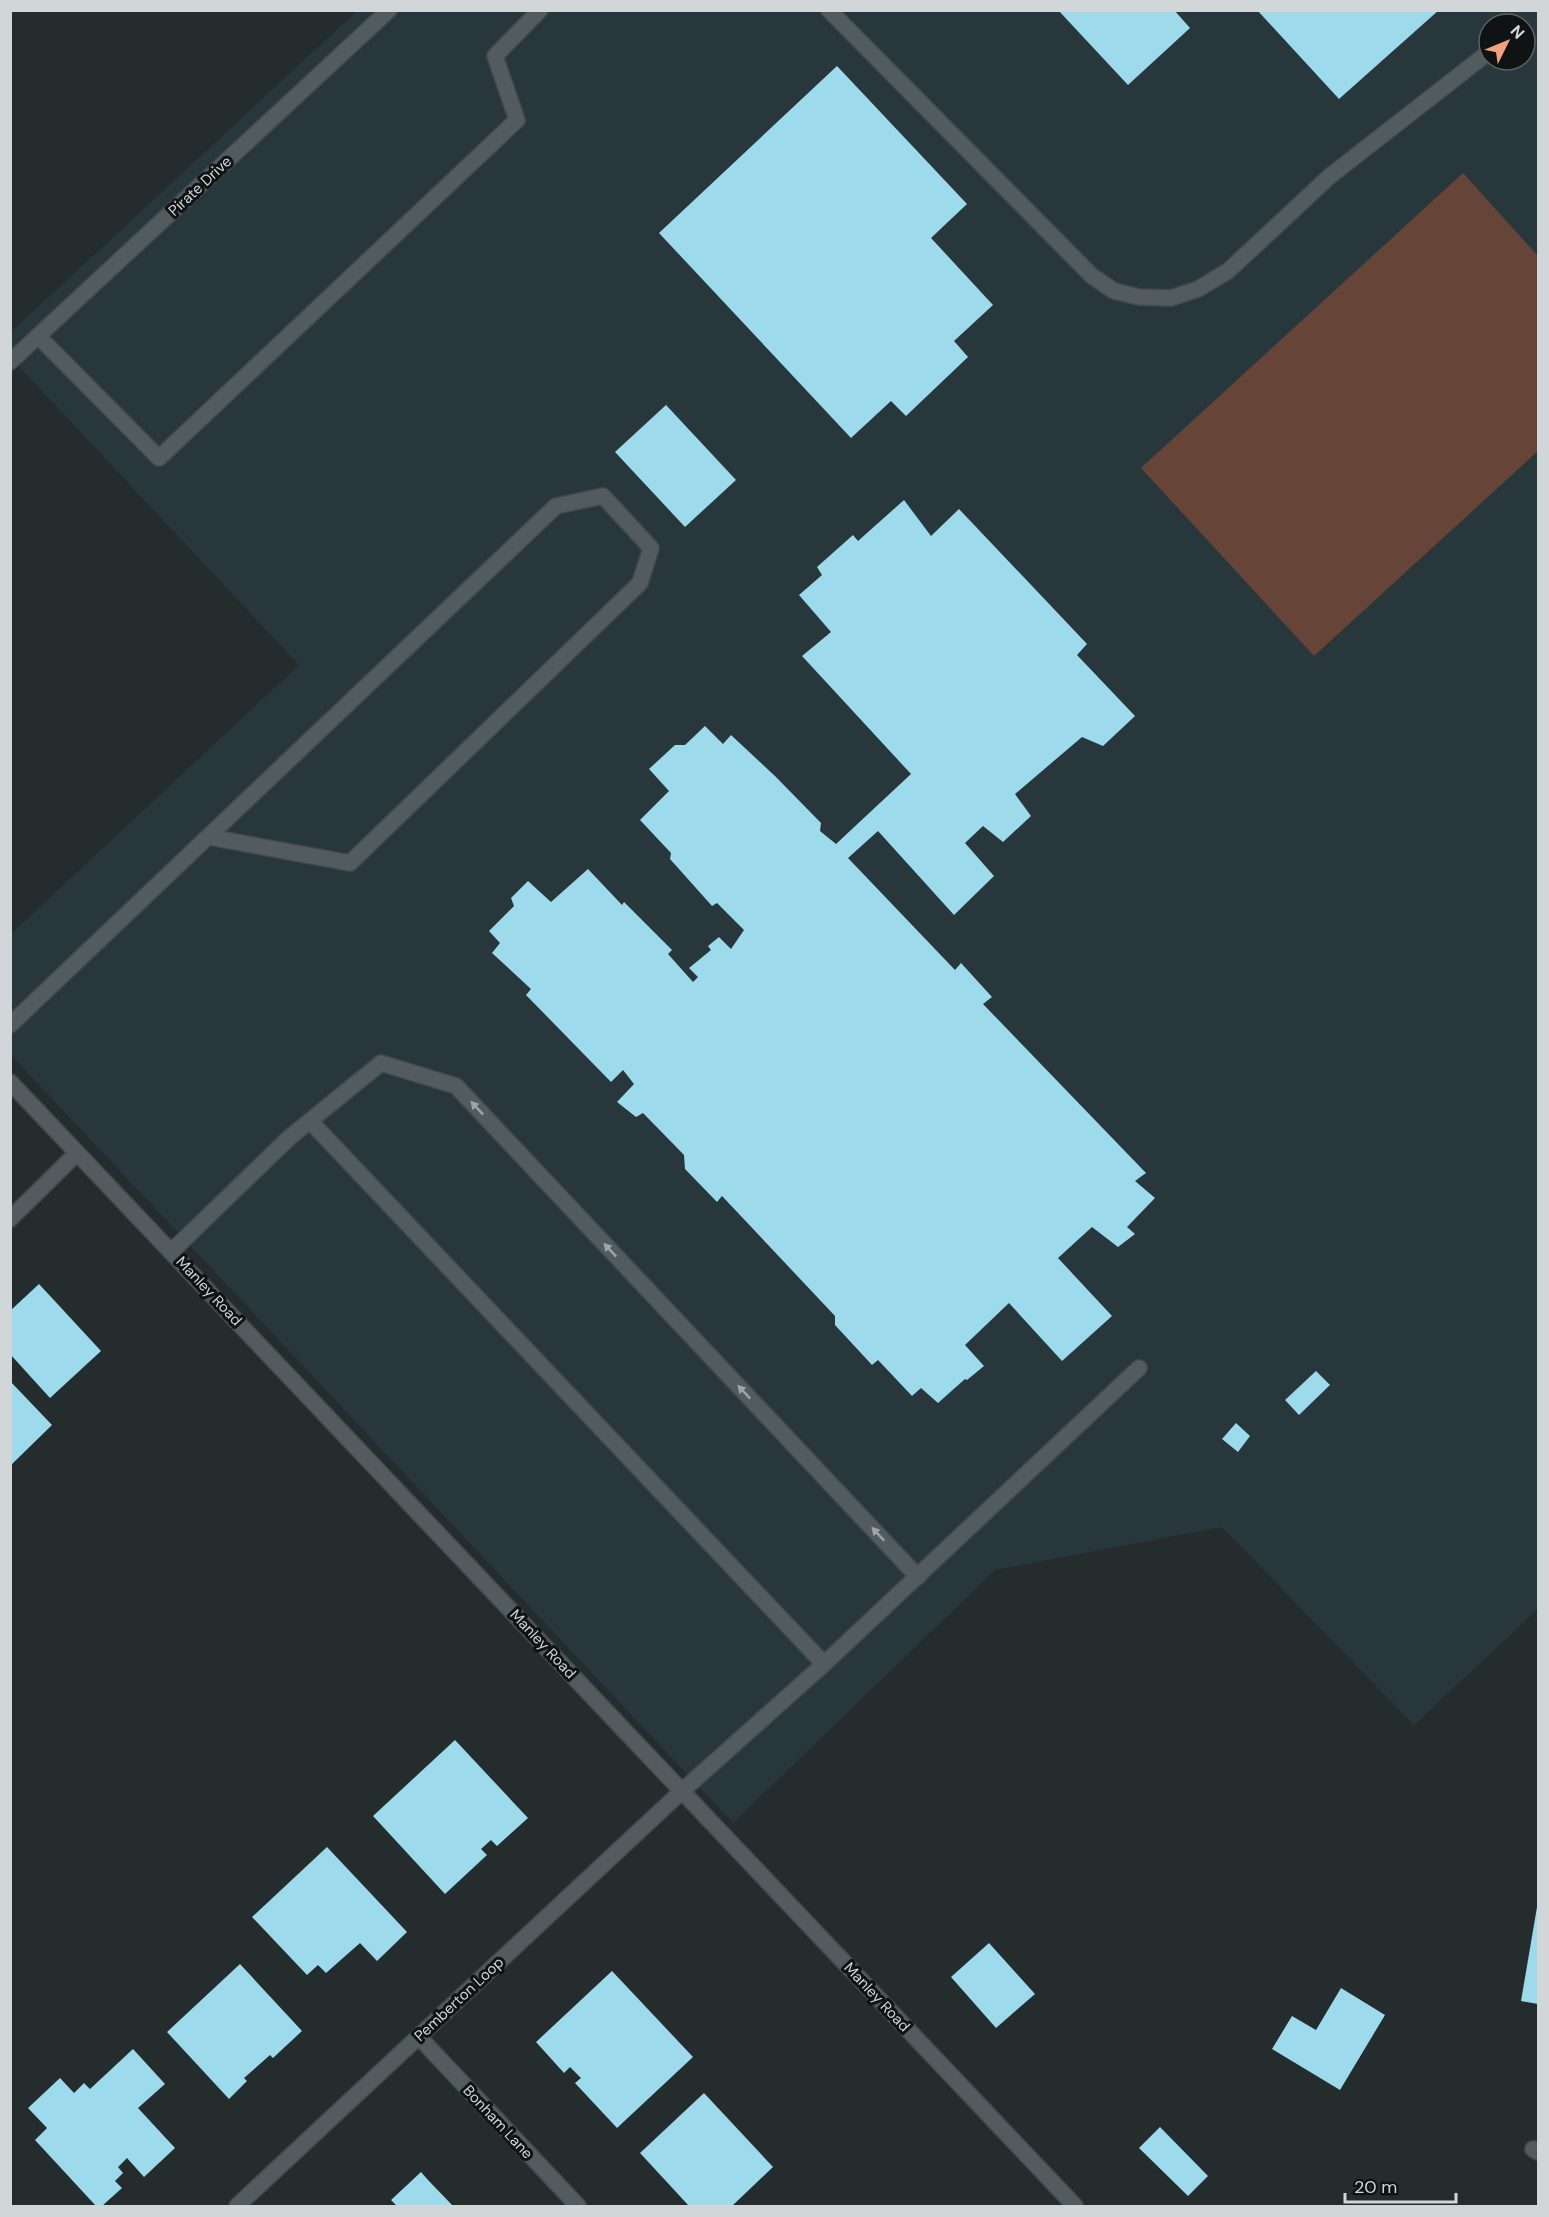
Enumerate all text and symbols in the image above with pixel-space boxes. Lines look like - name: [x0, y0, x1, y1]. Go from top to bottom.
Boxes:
- north arrow: [1477, 12, 1537, 72]
- text: N: [1506, 21, 1529, 44]
- street label: Pirate Drive: [164, 152, 236, 220]
- one-way arrow: [470, 1101, 484, 1115]
- one-way arrow: [604, 1243, 617, 1258]
- street label: Manley Road: [172, 1252, 246, 1330]
- one-way arrow: [738, 1385, 751, 1400]
- one-way arrow: [871, 1527, 885, 1541]
- street label: Manley Road: [506, 1605, 580, 1683]
- street label: Pemberton Loop: [410, 1952, 508, 2046]
- street label: Manley Road: [840, 1958, 914, 2036]
- street label: Bonham Lane: [459, 2081, 537, 2163]
- scale bar: [1345, 2166, 1456, 2204]
- text: 20 m: [1354, 2175, 1397, 2199]

